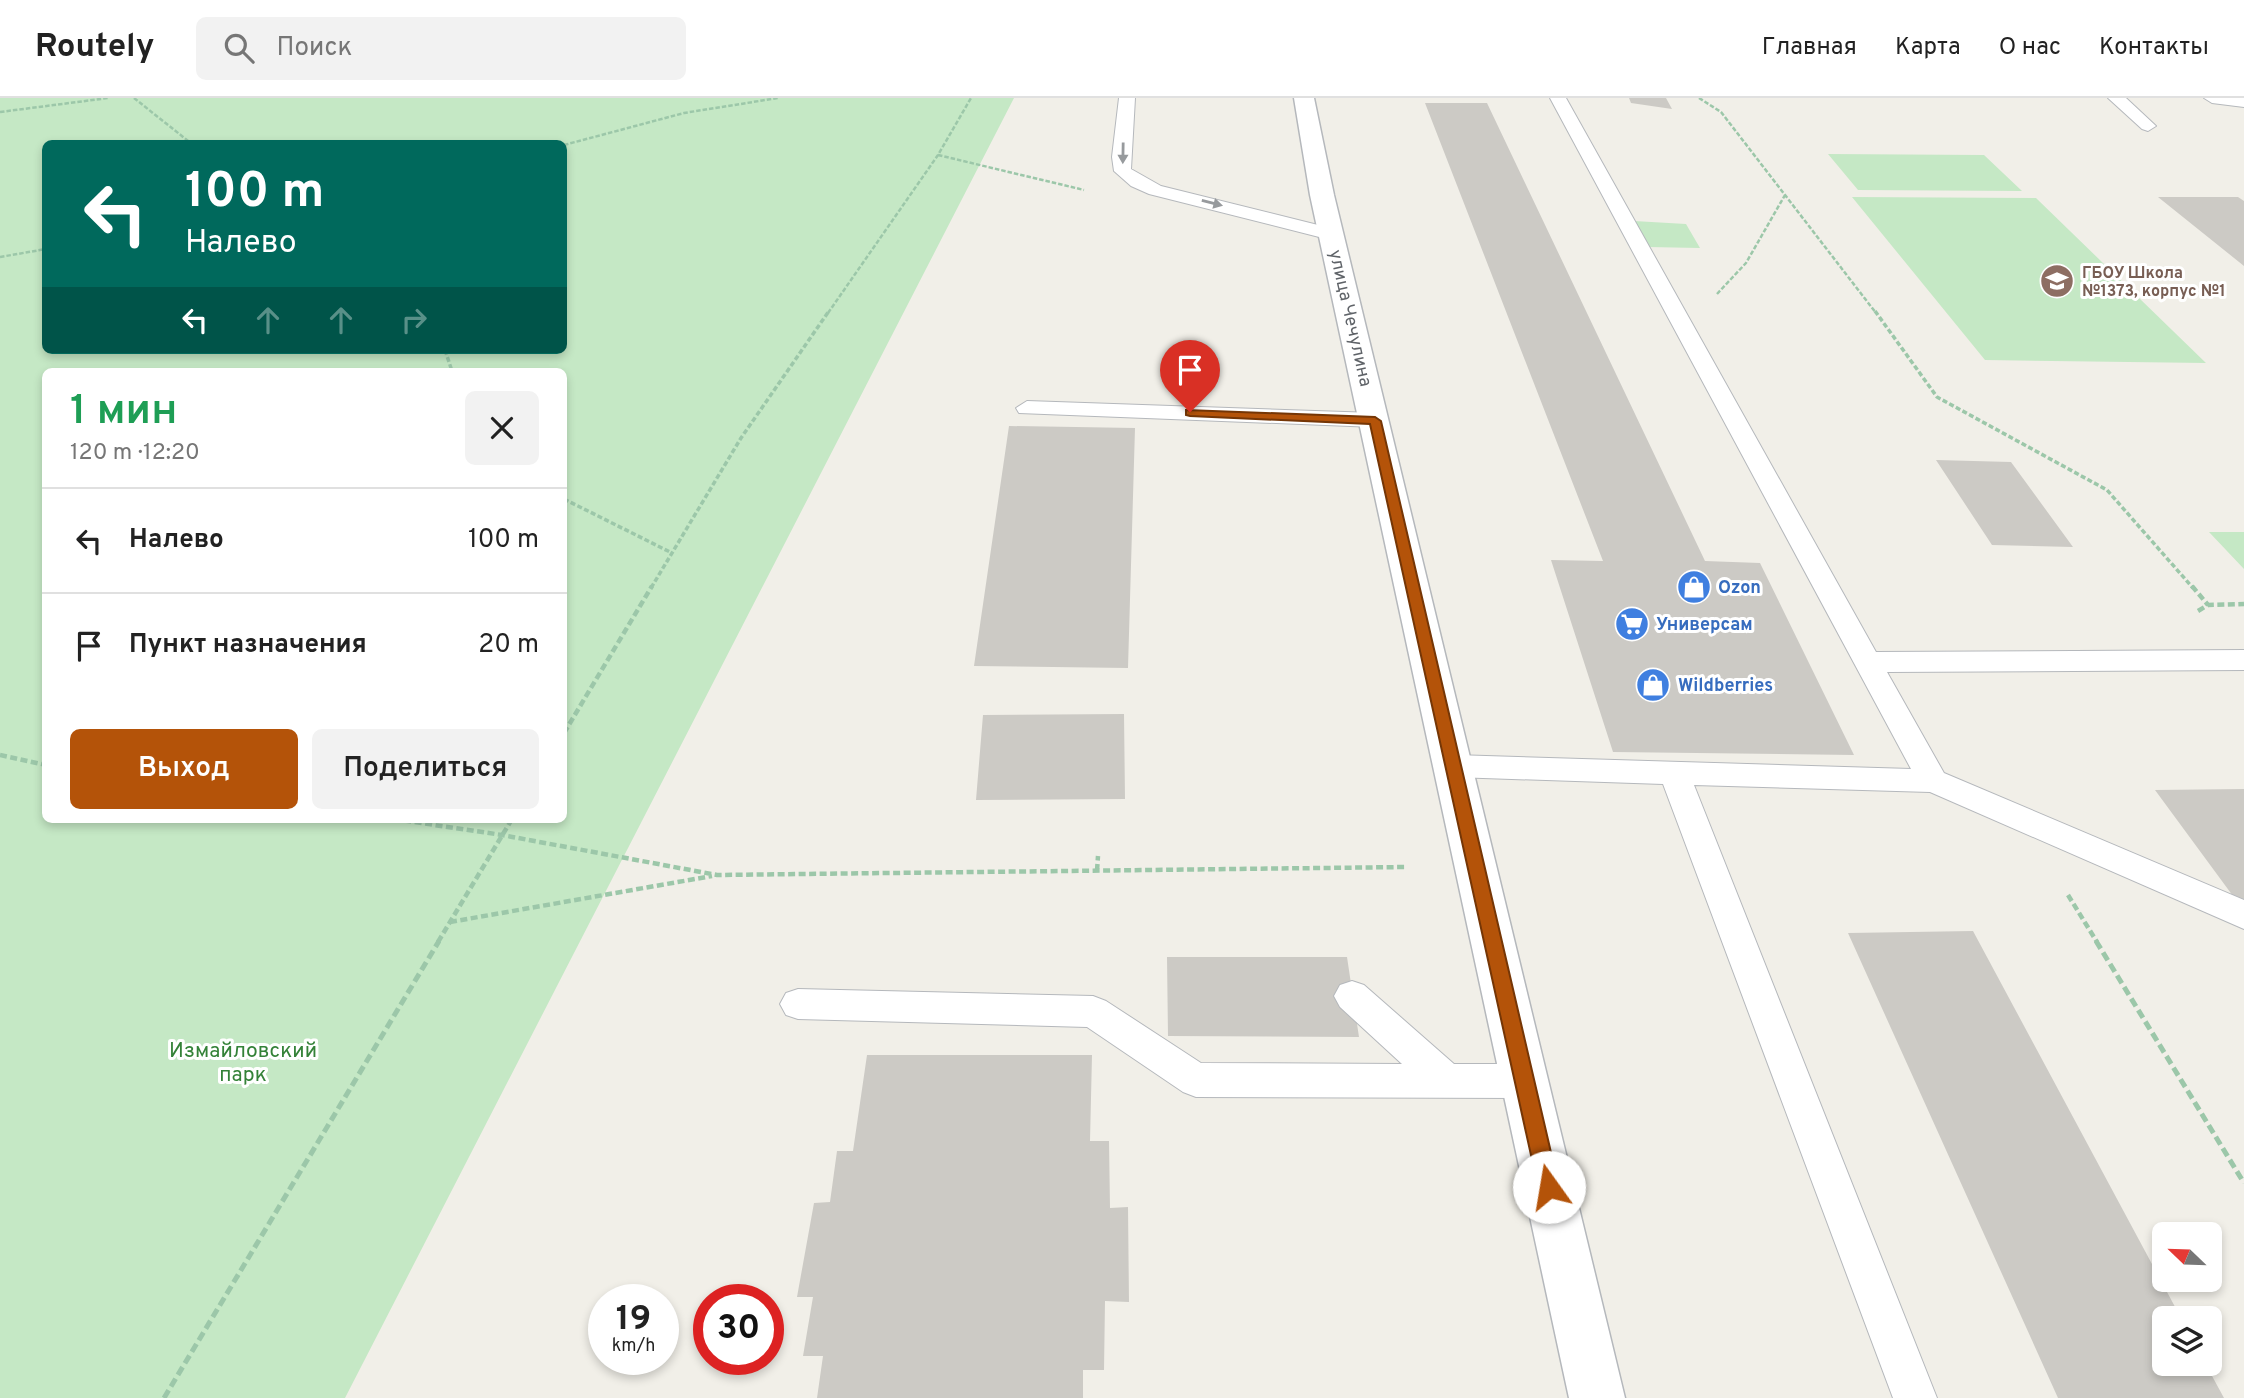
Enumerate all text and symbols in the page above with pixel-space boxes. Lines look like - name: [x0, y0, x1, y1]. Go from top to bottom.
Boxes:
- search box: [196, 17, 686, 80]
- text: Routely: [35, 27, 154, 69]
- icon: search: [220, 29, 258, 67]
- text: Поиск: [276, 32, 352, 65]
- text: Главная: [1762, 33, 1857, 63]
- text: Карта: [1895, 33, 1961, 63]
- text: О нас: [1999, 33, 2061, 63]
- text: Контакты: [2099, 33, 2209, 63]
- one-way arrow: [1117, 142, 1128, 164]
- text: 100 m: [185, 163, 324, 225]
- icon: left: [70, 168, 161, 259]
- one-way arrow: [1201, 198, 1223, 209]
- text: Налево: [185, 224, 297, 264]
- street label: улица Чечулина: [1323, 248, 1376, 389]
- school or university icon: ГБОУ Школа №1373, корпус №1: [2038, 262, 2076, 300]
- place label: ГБОУ Школа №1373, корпус №1: [2082, 264, 2226, 302]
- icon: left: [176, 301, 214, 339]
- icon: ahead: [249, 301, 287, 339]
- icon: ahead: [322, 301, 360, 339]
- icon: right: [395, 301, 433, 339]
- pin: [1160, 340, 1220, 412]
- icon: arrive: [1171, 351, 1209, 389]
- text: 1 мин: [70, 386, 177, 439]
- button: close: [465, 391, 539, 465]
- text: 120 m · 12:20: [70, 439, 200, 468]
- icon: left: [70, 522, 108, 560]
- text: Налево: [129, 524, 224, 557]
- text: 100 m: [468, 524, 539, 557]
- shop icon: Ozon: [1675, 568, 1713, 606]
- place label: Ozon: [1718, 577, 1761, 600]
- supermarket icon: Универсам: [1613, 605, 1651, 643]
- place label: Универсам: [1656, 614, 1753, 637]
- icon: arrive: [70, 627, 108, 665]
- text: Пункт назначения: [129, 629, 367, 662]
- text: 20 m: [478, 629, 539, 662]
- shop icon: Wildberries: [1634, 666, 1672, 704]
- place label: Wildberries: [1678, 675, 1773, 698]
- button: Выход: [70, 729, 298, 809]
- button: Поделиться: [312, 729, 539, 809]
- park label: Измайловский парк: [169, 1038, 317, 1089]
- position arrow: [1512, 1150, 1586, 1224]
- north arrow: [2152, 1222, 2222, 1292]
- map controls: [2152, 1222, 2222, 1376]
- speed limit sign: 30: [693, 1284, 784, 1375]
- text: 19: [616, 1298, 651, 1342]
- button: layers: [2152, 1306, 2222, 1376]
- text: km/h: [612, 1335, 655, 1358]

